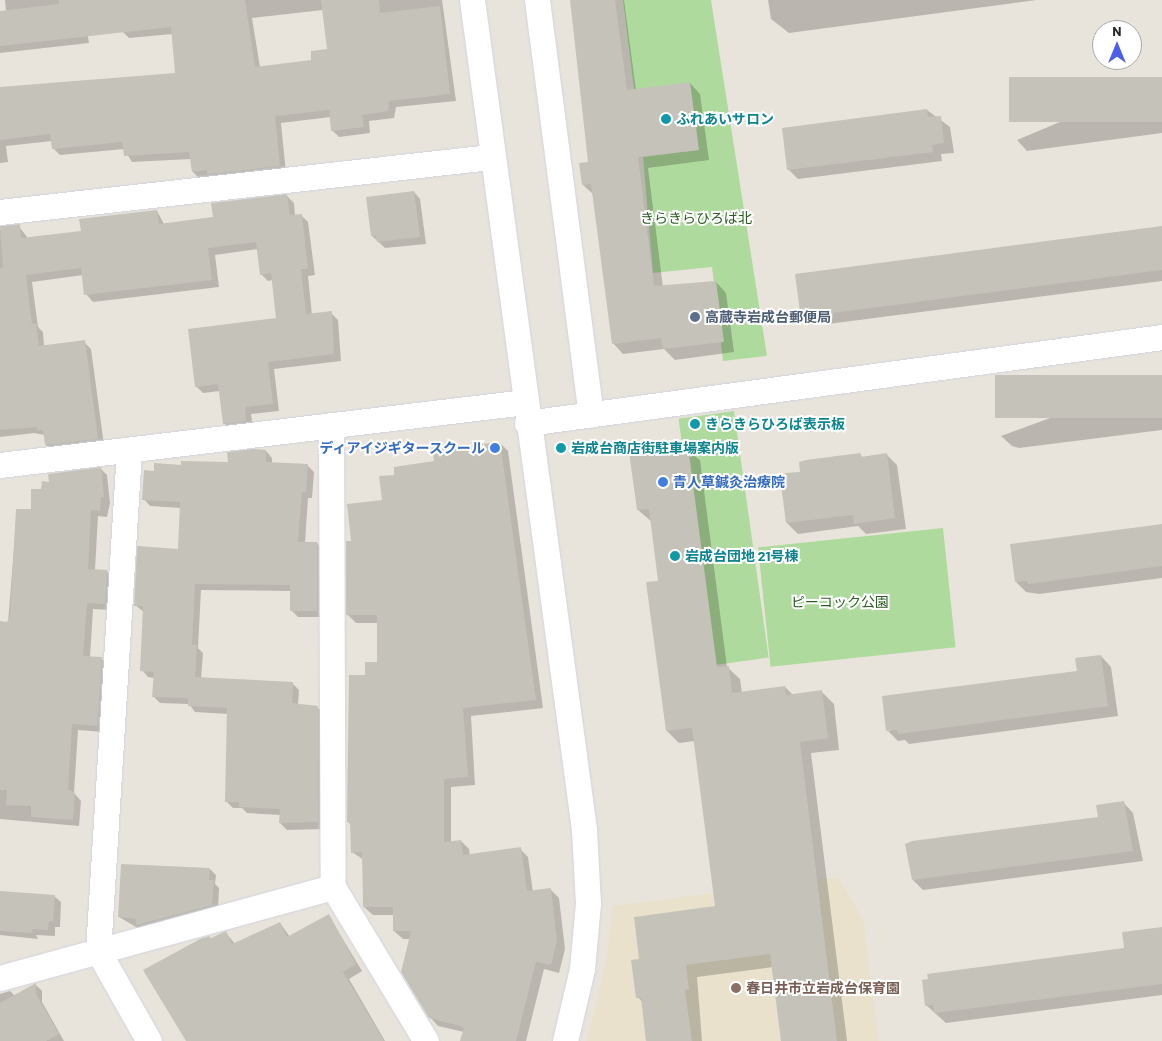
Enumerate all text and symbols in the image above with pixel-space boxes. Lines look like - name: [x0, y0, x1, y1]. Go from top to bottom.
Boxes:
- north arrow: [1092, 20, 1142, 70]
- text: N: [1112, 22, 1122, 39]
- place label: ふれあいサロン: [676, 111, 774, 127]
- marker: ふれあいサロン: [660, 113, 672, 125]
- park label: きらきらひろば北: [640, 210, 752, 226]
- place label: 高蔵寺岩成台郵便局: [705, 309, 831, 325]
- marker: 高蔵寺岩成台郵便局: [689, 311, 701, 323]
- place label: きらきらひろば表示板: [705, 416, 845, 432]
- marker: きらきらひろば表示板: [689, 418, 701, 430]
- place label: ディアイジギタースクール: [317, 440, 485, 456]
- place label: 岩成台商店街駐車場案内版: [571, 440, 739, 456]
- marker: ディアイジギタースクール: [489, 442, 501, 454]
- marker: 岩成台商店街駐車場案内版: [555, 442, 567, 454]
- place label: 青人草鍼灸治療院: [673, 474, 785, 490]
- marker: 青人草鍼灸治療院: [657, 476, 669, 488]
- place label: 岩成台団地 21号棟: [685, 548, 799, 564]
- marker: 岩成台団地 21号棟: [669, 550, 681, 562]
- park label: ピーコック公園: [791, 594, 889, 610]
- place label: 春日井市立岩成台保育園: [746, 980, 900, 996]
- marker: 春日井市立岩成台保育園: [730, 982, 742, 994]

